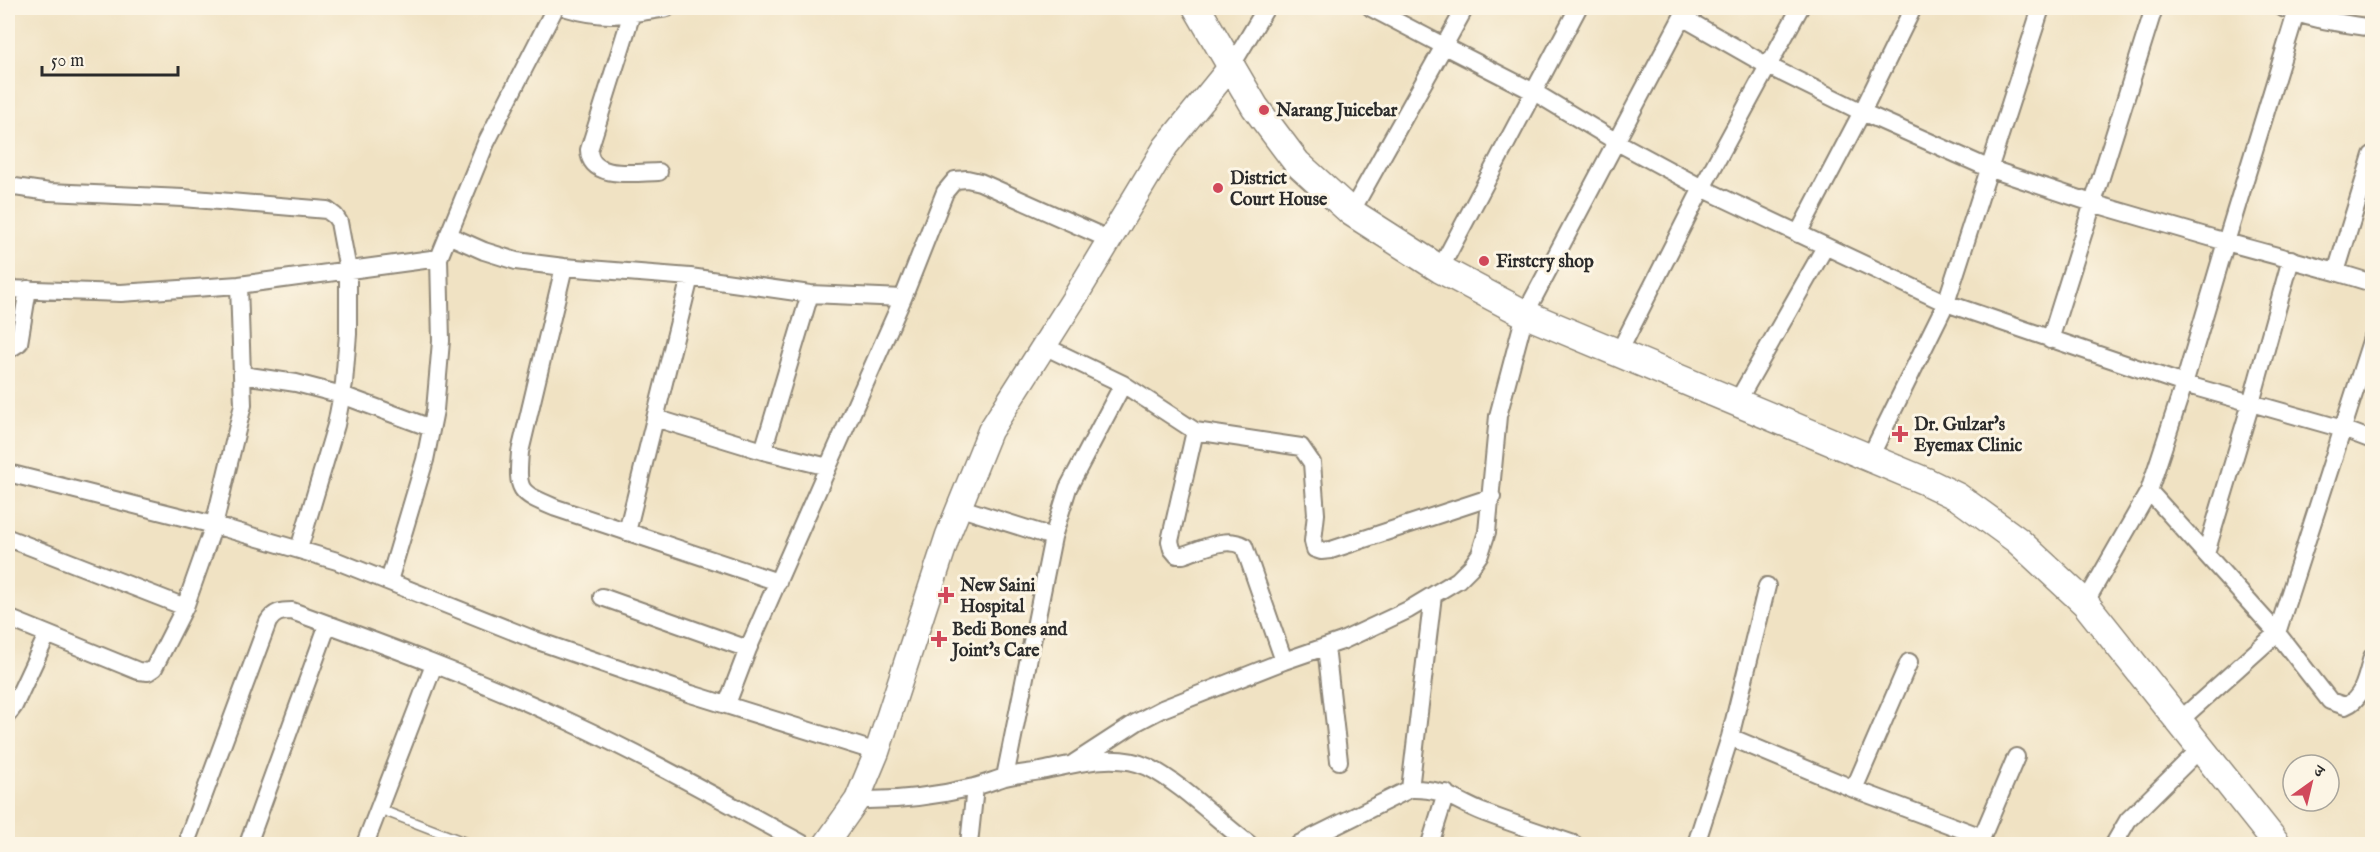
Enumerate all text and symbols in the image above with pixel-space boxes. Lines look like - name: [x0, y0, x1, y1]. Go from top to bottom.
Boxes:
- scale bar: [42, 39, 178, 77]
- text: 50 m: [51, 50, 84, 73]
- place label: Narang Juicebar: [1275, 100, 1398, 123]
- marker: Narang Juicebar: [1257, 103, 1271, 117]
- place label: District Court House: [1230, 168, 1328, 212]
- marker: District Court House: [1211, 181, 1225, 195]
- place label: Firstcry shop: [1496, 251, 1594, 274]
- marker: Firstcry shop: [1477, 254, 1491, 268]
- place label: Dr. Gulzar's Eyemax Clinic: [1914, 414, 2022, 458]
- marker: Dr. Gulzar's Eyemax Clinic: [1891, 425, 1909, 443]
- place label: New Saini Hospital: [959, 575, 1036, 619]
- marker: New Saini Hospital: [937, 586, 955, 604]
- place label: Bedi Bones and Joint's Care: [950, 619, 1068, 663]
- marker: Bedi Bones and Joint's Care: [930, 630, 948, 648]
- north arrow: [2281, 753, 2341, 813]
- text: उ: [2308, 761, 2329, 784]

